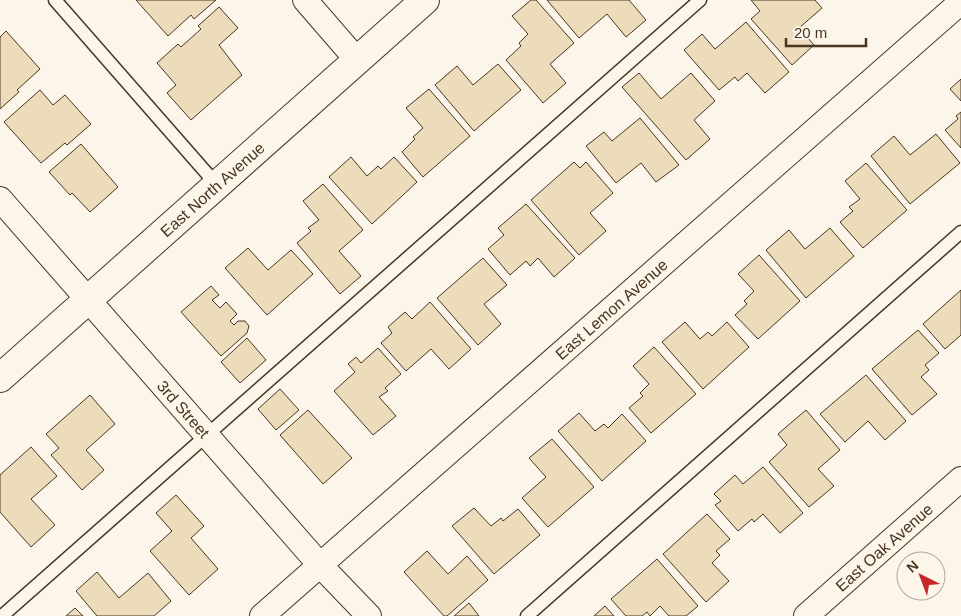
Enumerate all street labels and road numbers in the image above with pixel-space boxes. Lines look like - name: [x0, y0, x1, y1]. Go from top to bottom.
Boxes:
- street label: East North Avenue: [157, 139, 268, 240]
- street label: East Lemon Avenue: [552, 255, 671, 363]
- street label: 3rd Street: [154, 377, 214, 442]
- street label: East Oak Avenue: [832, 500, 936, 594]

